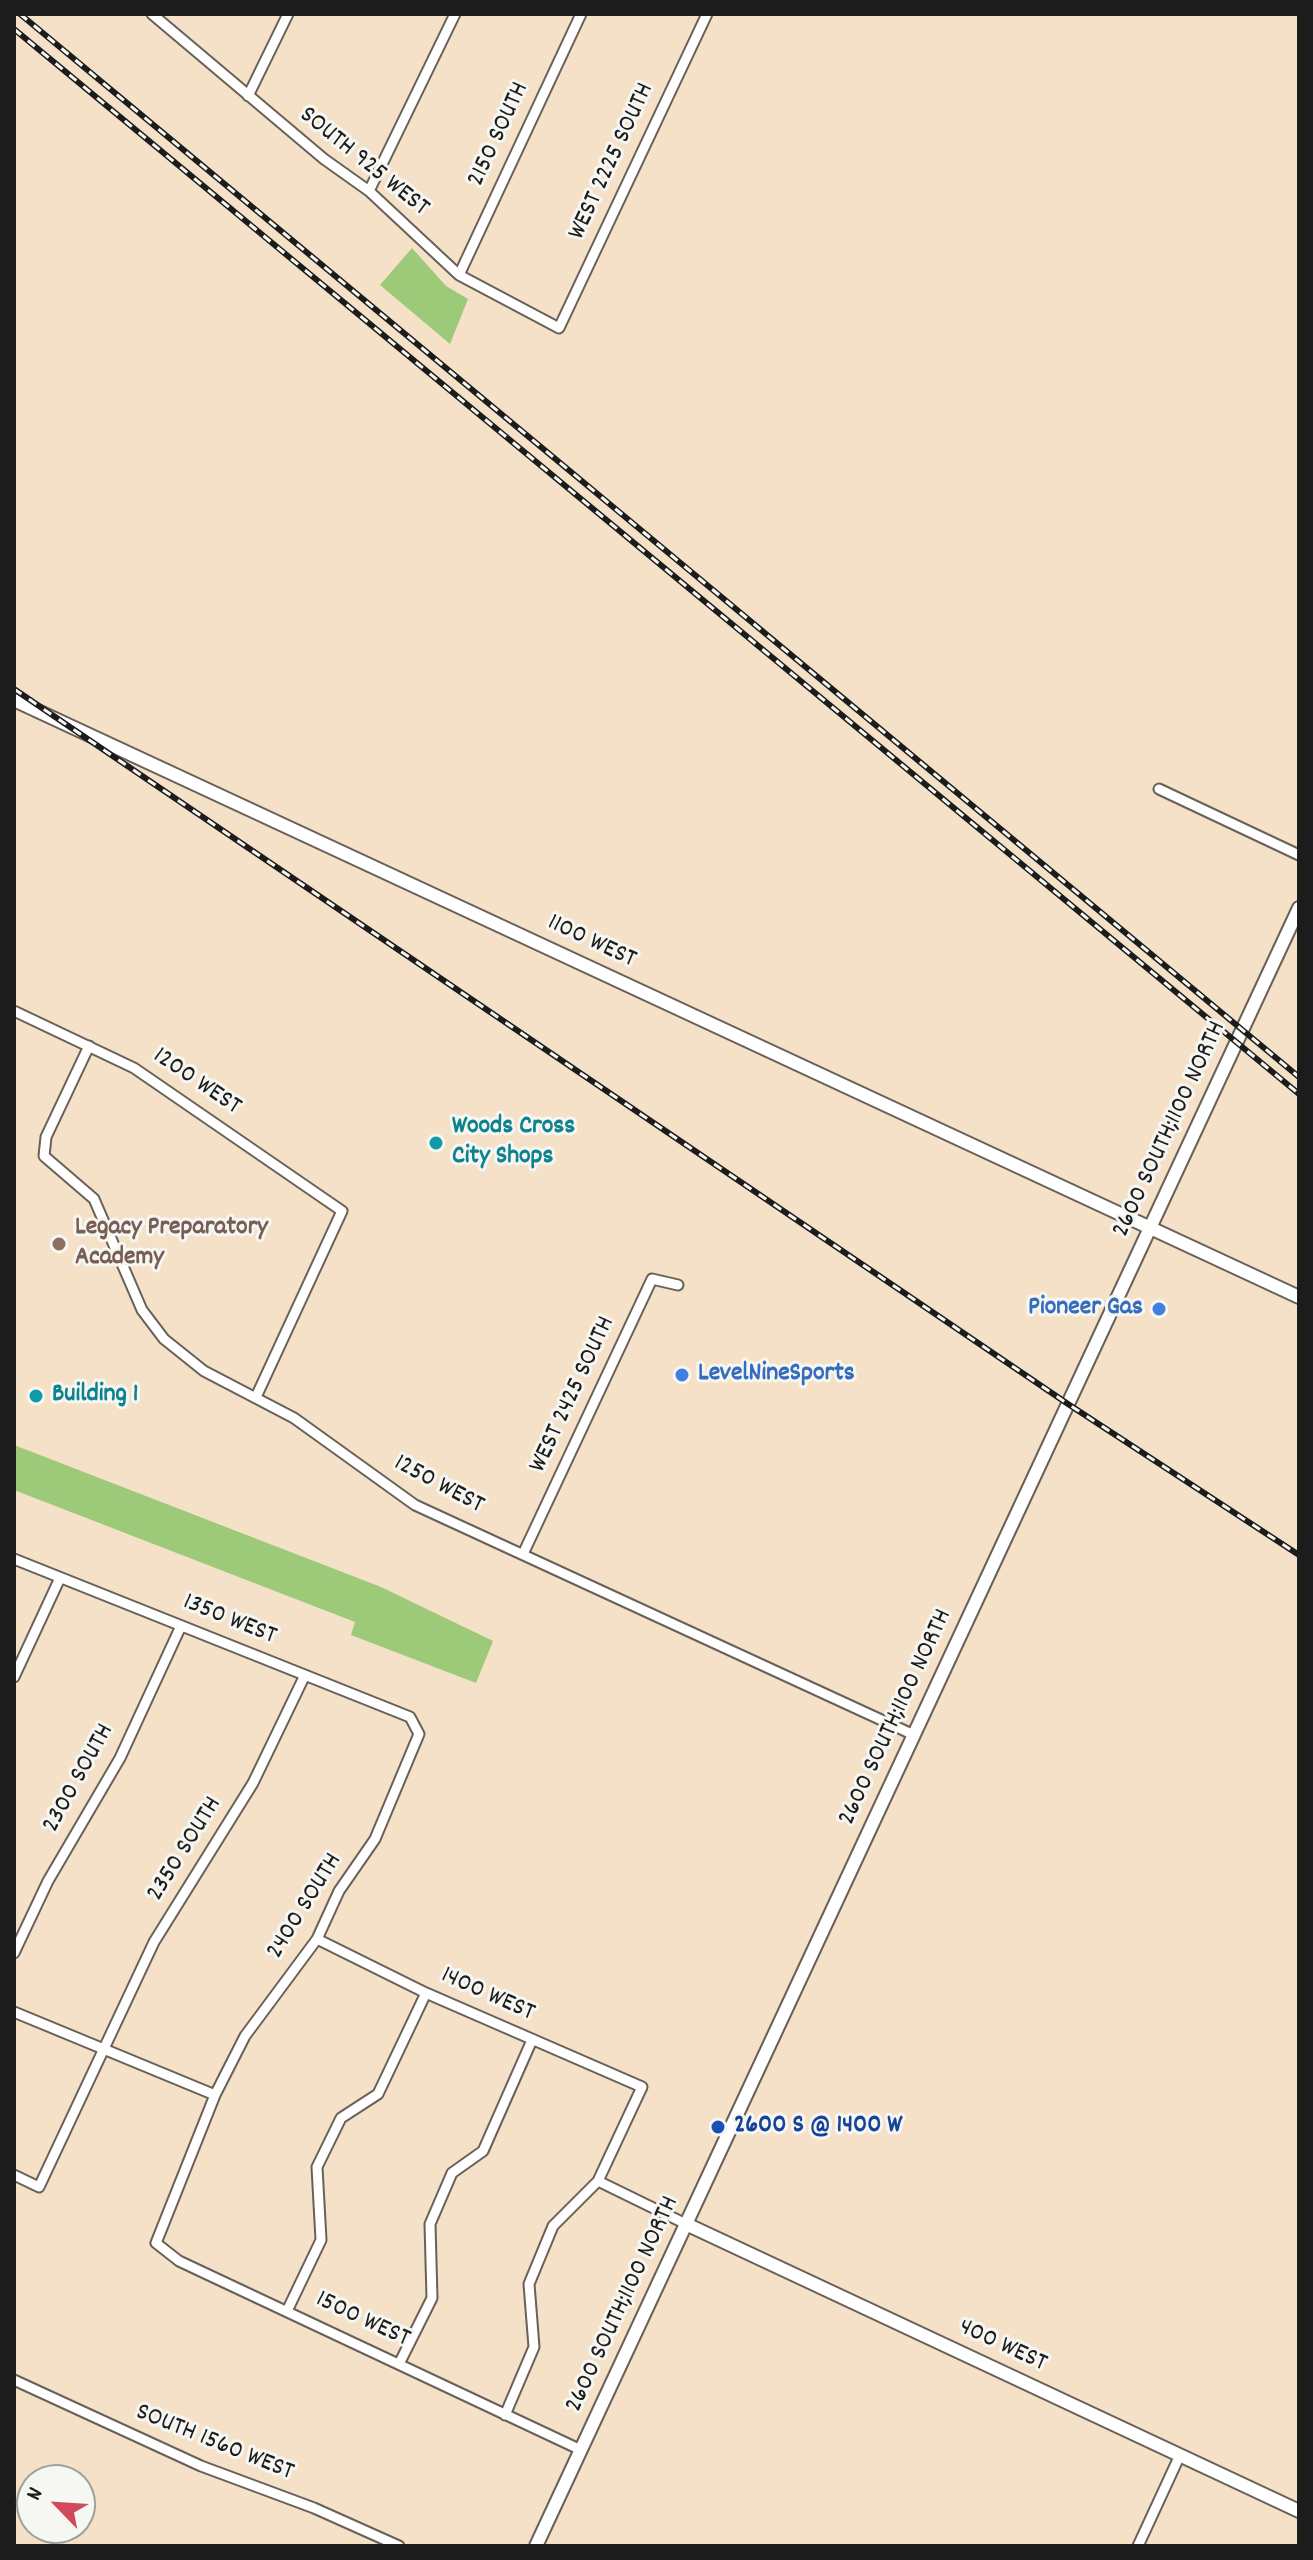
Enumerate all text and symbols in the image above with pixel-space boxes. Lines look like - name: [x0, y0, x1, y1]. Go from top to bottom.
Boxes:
- street label: 2150 SOUTH: [462, 78, 538, 192]
- street label: WEST 2225 SOUTH: [563, 79, 663, 245]
- street label: SOUTH 925 WEST: [292, 101, 434, 225]
- street label: 1100 WEST: [542, 909, 640, 977]
- street label: 2600 SOUTH;1100 NORTH: [1107, 1017, 1235, 1243]
- street label: 1200 WEST: [146, 1042, 246, 1124]
- place label: Woods Cross City Shops: [452, 1112, 575, 1174]
- marker: Woods Cross City Shops: [427, 1134, 445, 1152]
- place label: Legacy Preparatory Academy: [75, 1213, 268, 1274]
- marker: Legacy Preparatory Academy: [50, 1235, 68, 1253]
- place label: Pioneer Gas: [1028, 1293, 1143, 1325]
- marker: Pioneer Gas: [1150, 1300, 1168, 1318]
- street label: WEST 2425 SOUTH: [524, 1312, 624, 1478]
- place label: LevelNineSports: [698, 1359, 855, 1391]
- marker: LevelNineSports: [673, 1366, 691, 1384]
- place label: Building 1: [52, 1380, 138, 1412]
- marker: Building 1: [27, 1387, 45, 1405]
- street label: 1250 WEST: [387, 1449, 489, 1523]
- street label: 1350 WEST: [178, 1588, 280, 1654]
- street label: 2600 SOUTH;1100 NORTH: [833, 1605, 961, 1831]
- street label: 2300 SOUTH: [37, 1719, 123, 1839]
- street label: 2350 SOUTH: [142, 1792, 230, 1908]
- street label: 2400 SOUTH: [261, 1848, 351, 1966]
- street label: 1400 WEST: [435, 1962, 539, 2030]
- place label: 2600 S @ 1400 W: [734, 2111, 902, 2143]
- marker: 2600 S @ 1400 W: [709, 2118, 727, 2136]
- street label: 2600 SOUTH;1100 NORTH: [560, 2192, 688, 2418]
- street label: 1500 WEST: [310, 2286, 414, 2356]
- street label: 400 WEST: [953, 2313, 1051, 2381]
- street label: SOUTH 1560 WEST: [130, 2398, 298, 2490]
- north arrow: [16, 2464, 96, 2544]
- text: N: [19, 2483, 52, 2506]

